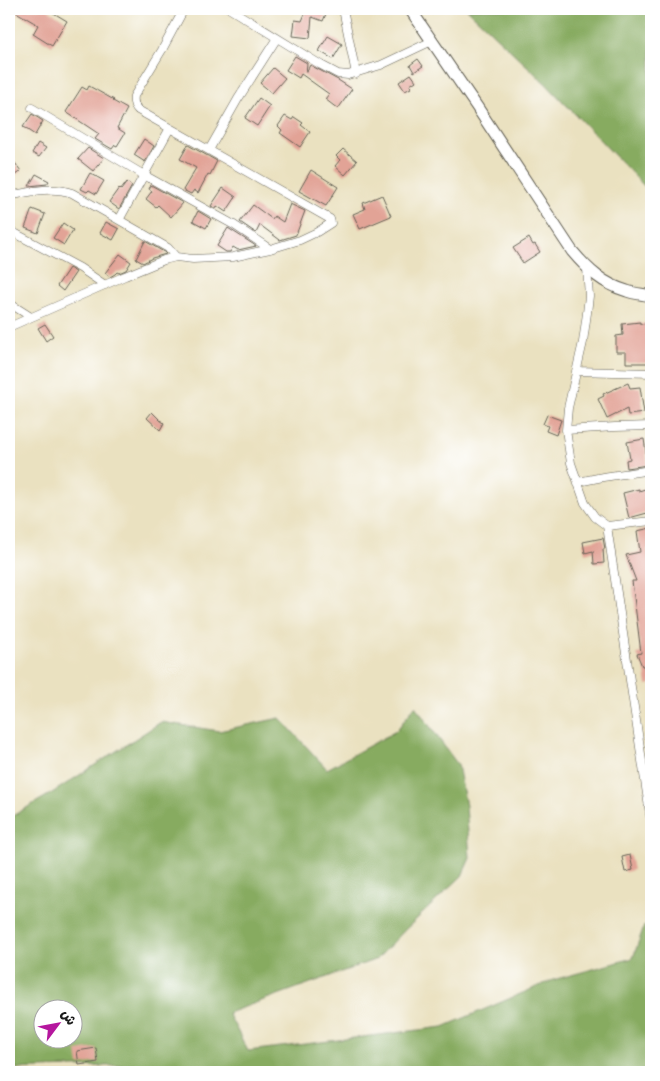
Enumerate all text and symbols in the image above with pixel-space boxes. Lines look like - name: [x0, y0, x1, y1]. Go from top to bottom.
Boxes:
- north arrow: [32, 998, 82, 1048]
- text: ش: [55, 1006, 80, 1030]

